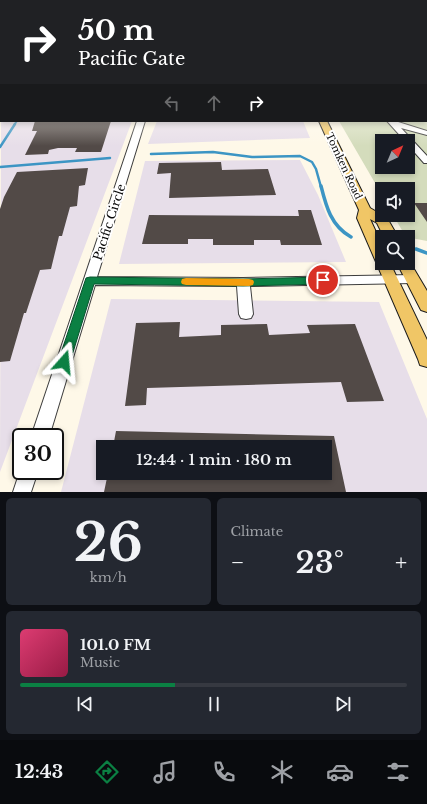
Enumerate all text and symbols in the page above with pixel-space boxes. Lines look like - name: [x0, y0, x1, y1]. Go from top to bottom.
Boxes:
- text: 50 m: [78, 13, 154, 48]
- icon: right: [12, 16, 64, 68]
- text: Pacific Gate: [78, 48, 185, 70]
- icon: left: [161, 92, 183, 114]
- icon: ahead: [203, 92, 225, 114]
- icon: right: [245, 92, 267, 114]
- street label: Tomken Road: [323, 131, 365, 202]
- north arrow: [375, 134, 415, 174]
- map controls: [375, 134, 415, 270]
- street label: Pacific Circle: [90, 182, 128, 262]
- button: sound: [375, 182, 415, 222]
- button: search: [375, 230, 415, 270]
- pin: [306, 263, 340, 297]
- icon: arrive: [312, 269, 334, 291]
- position arrow: [43, 341, 85, 383]
- speed limit sign: 30: [12, 428, 64, 480]
- text: 12:44 · 1 min · 180 m: [136, 450, 292, 469]
- text: 26: [74, 511, 143, 575]
- text: Climate: [231, 523, 283, 540]
- text: 23°: [296, 544, 344, 581]
- text: −: [231, 549, 244, 576]
- text: +: [395, 549, 407, 576]
- text: km/h: [90, 569, 127, 586]
- text: 101.0 FM: [80, 635, 151, 654]
- text: Music: [80, 654, 120, 671]
- icon: previous: [74, 693, 96, 715]
- icon: pause: [203, 693, 225, 715]
- icon: next: [332, 693, 354, 715]
- icon: directions: [93, 758, 121, 786]
- icon: music: [151, 758, 179, 786]
- icon: phone: [210, 758, 238, 786]
- icon: climate: [268, 758, 296, 786]
- icon: car: [326, 758, 354, 786]
- icon: filters: [384, 758, 412, 786]
- text: 12:43: [15, 761, 63, 783]

